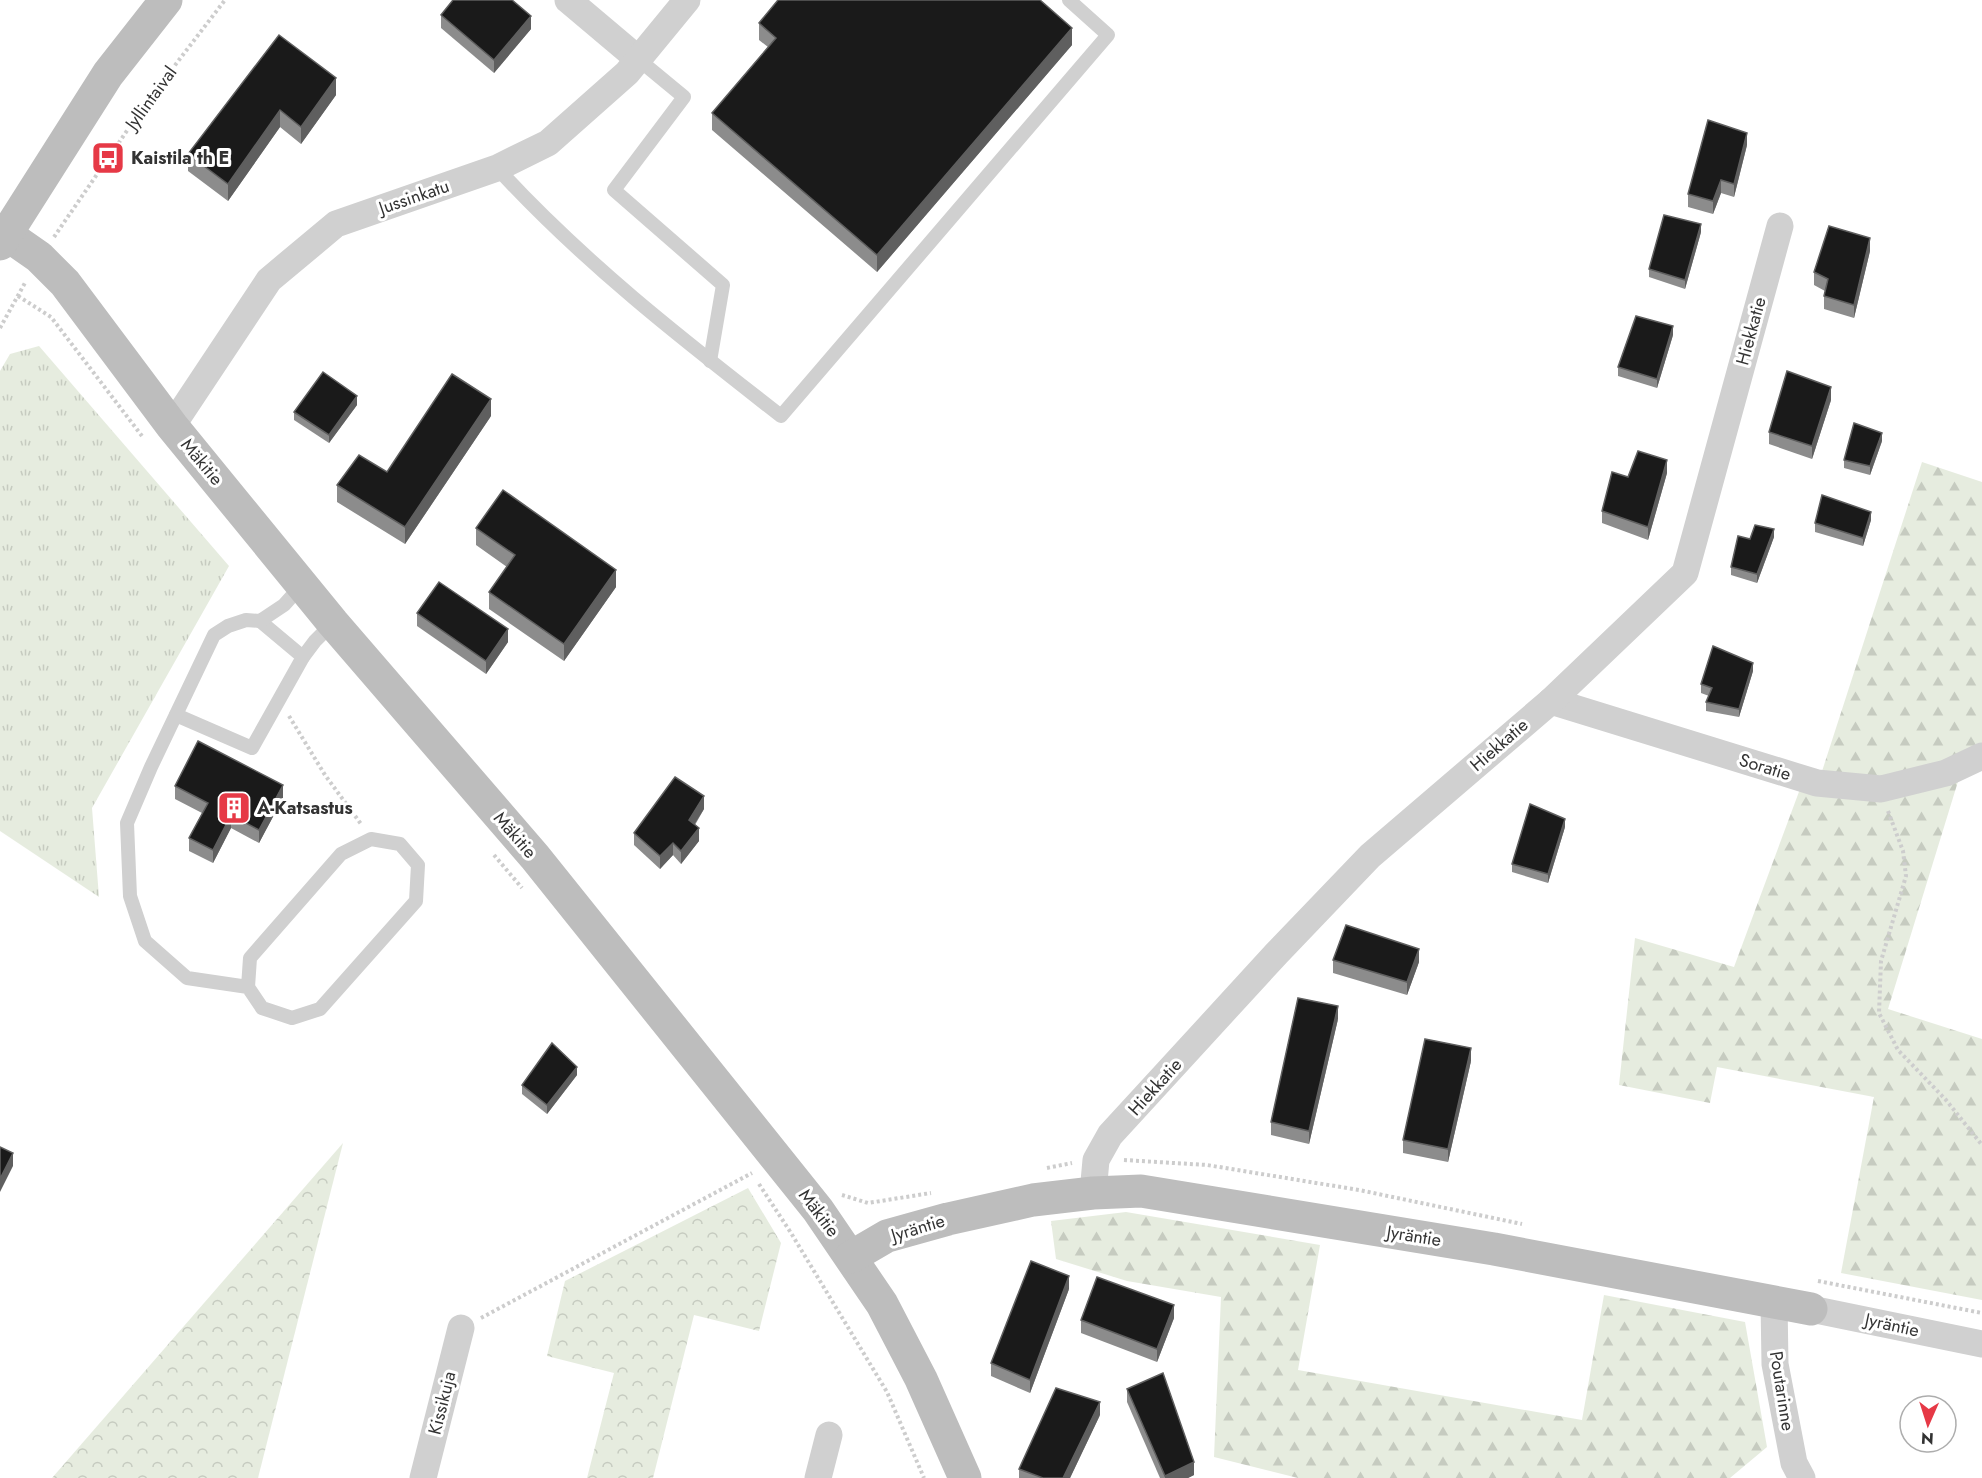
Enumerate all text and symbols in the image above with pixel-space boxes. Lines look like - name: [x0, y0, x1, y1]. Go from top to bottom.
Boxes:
- street label: Jyllintaival: [118, 61, 183, 137]
- bus stop icon: Kaistila th E: [90, 140, 126, 176]
- place label: Kaistila th E: [131, 145, 229, 171]
- street label: Jussinkatu: [373, 173, 453, 222]
- street label: Hiekkatie: [1729, 294, 1773, 368]
- street label: Mäkitie: [175, 433, 229, 491]
- street label: Hiekkatie: [1464, 712, 1534, 778]
- street label: Soratie: [1736, 747, 1794, 787]
- building icon: A-Katsastus: [216, 790, 252, 826]
- place label: A-Katsastus: [256, 795, 353, 821]
- street label: Mäkitie: [487, 806, 543, 864]
- street label: Hiekkatie: [1122, 1052, 1188, 1122]
- street label: Mäkitie: [792, 1184, 846, 1242]
- street label: Jyräntie: [886, 1208, 948, 1249]
- street label: Jyräntie: [1383, 1219, 1443, 1253]
- street label: Jyräntie: [1861, 1306, 1922, 1343]
- street label: Poutarinne: [1763, 1349, 1801, 1433]
- street label: Kissikuja: [422, 1369, 462, 1437]
- north arrow: [1898, 1394, 1958, 1454]
- text: N: [1920, 1427, 1934, 1450]

